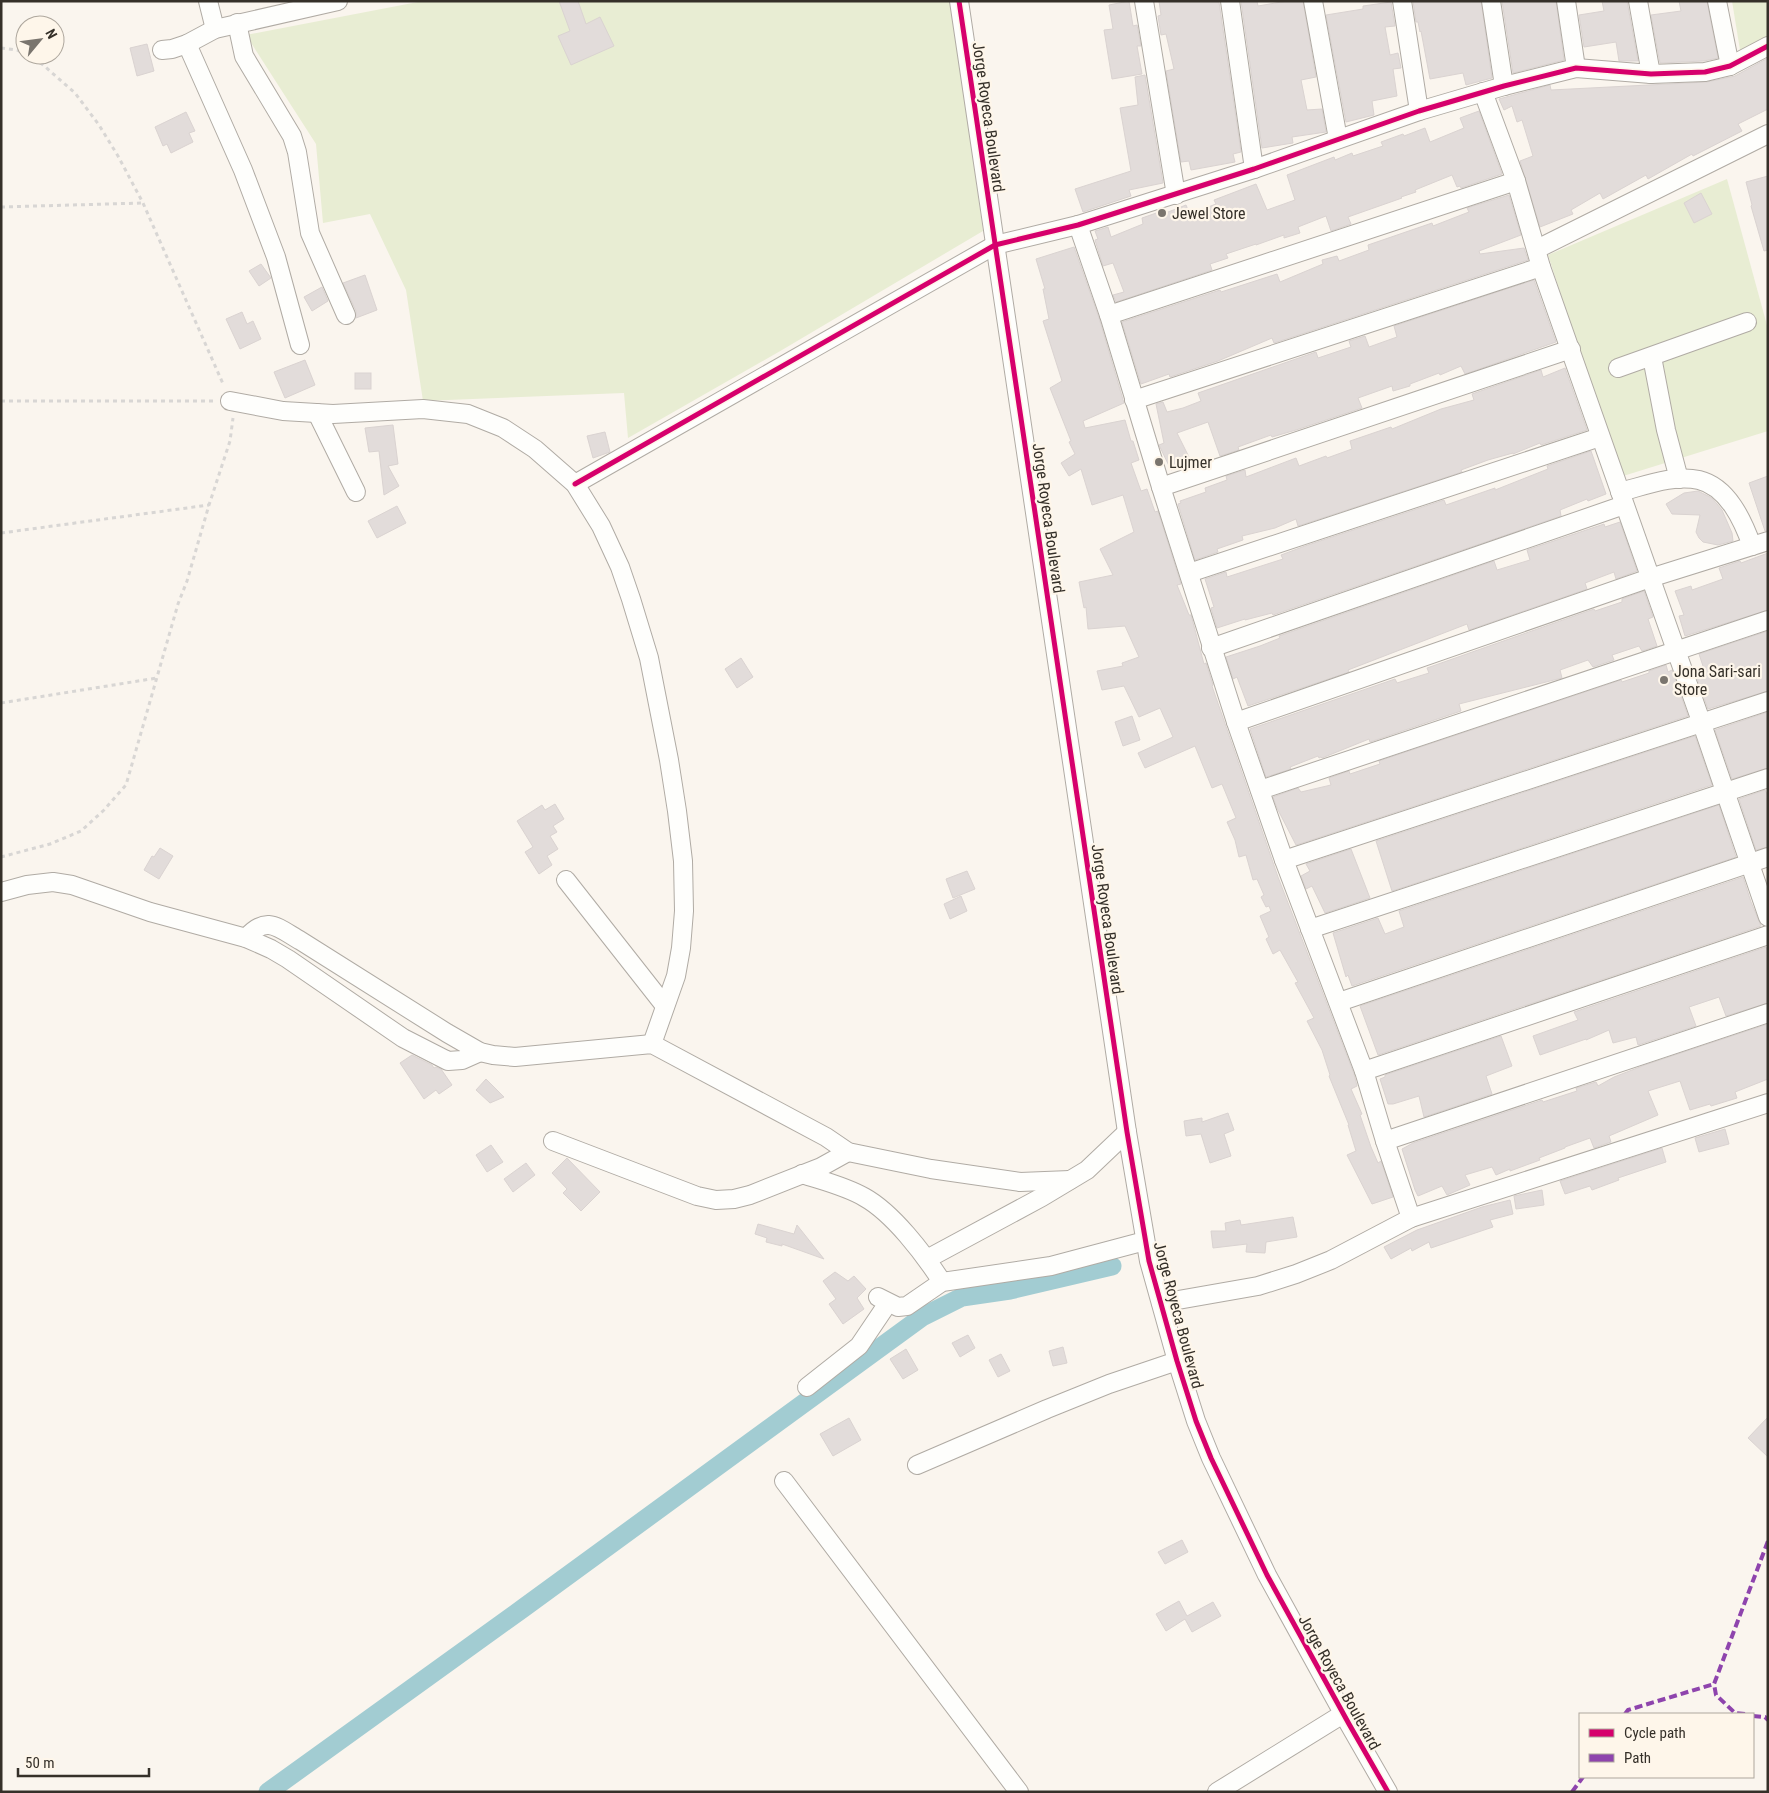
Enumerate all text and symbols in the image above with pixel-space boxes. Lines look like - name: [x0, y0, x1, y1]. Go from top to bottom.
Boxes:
- north arrow: [15, 15, 65, 65]
- text: N: [42, 26, 60, 41]
- street label: Jorge Royeca Boulevard: [969, 41, 1008, 193]
- place label: Jewel Store: [1172, 204, 1246, 223]
- marker: Jewel Store: [1156, 207, 1168, 219]
- street label: Jorge Royeca Boulevard: [1029, 442, 1068, 594]
- place label: Lujmer: [1169, 453, 1212, 472]
- marker: Lujmer: [1153, 456, 1165, 468]
- place label: Jona Sari-sari Store: [1674, 662, 1761, 699]
- marker: Jona Sari-sari Store: [1658, 674, 1670, 686]
- street label: Jorge Royeca Boulevard: [1088, 843, 1127, 995]
- street label: Jorge Royeca Boulevard: [1150, 1240, 1207, 1391]
- street label: Jorge Royeca Boulevard: [1295, 1611, 1385, 1753]
- legend: [1579, 1713, 1754, 1778]
- text: Cycle path: [1624, 1724, 1686, 1742]
- scale bar: [18, 1746, 149, 1778]
- text: Path: [1624, 1749, 1651, 1767]
- text: 50 m: [25, 1754, 55, 1772]

